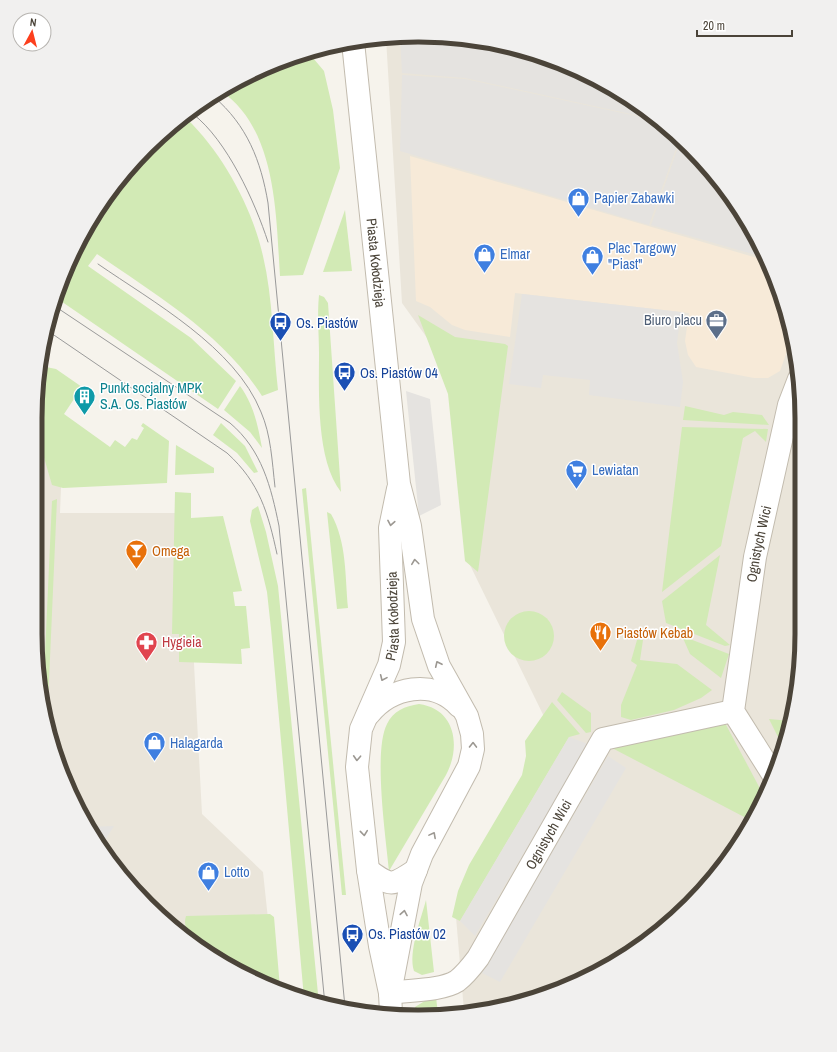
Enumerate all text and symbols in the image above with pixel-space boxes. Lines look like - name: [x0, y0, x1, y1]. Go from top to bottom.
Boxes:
- north arrow: [12, 12, 52, 52]
- scale bar: [697, 12, 792, 38]
- text: N: [29, 15, 37, 29]
- text: 20 m: [703, 18, 725, 34]
- shop icon: Papier Zabawki: [566, 185, 592, 218]
- place label: Papier Zabawki: [594, 189, 674, 207]
- street label: Piasta Kołodzieja: [362, 217, 390, 309]
- place label: Plac Targowy "Piast": [608, 239, 677, 273]
- shop icon: Elmar: [472, 241, 498, 274]
- shop icon: Plac Targowy "Piast": [580, 243, 606, 276]
- place label: Elmar: [500, 245, 530, 263]
- office icon: Biuro placu: [704, 307, 730, 340]
- bus stop icon: Os. Piastów: [268, 310, 294, 343]
- place label: Biuro placu: [644, 311, 702, 329]
- place label: Os. Piastów: [296, 314, 359, 332]
- bus stop icon: Os. Piastów 04: [331, 360, 357, 393]
- place label: Os. Piastów 04: [360, 364, 438, 382]
- place label: Punkt socjalny MPK S.A. Os. Piastów: [100, 379, 202, 413]
- building icon: Punkt socjalny MPK S.A. Os. Piastów: [72, 383, 98, 416]
- supermarket icon: Lewiatan: [564, 457, 590, 490]
- place label: Lewiatan: [592, 461, 639, 479]
- street label: Ognistych Wici: [742, 504, 775, 583]
- one-way arrow: [387, 519, 396, 526]
- bar icon: Omega: [124, 538, 150, 571]
- place label: Omega: [152, 542, 190, 560]
- one-way arrow: [411, 559, 420, 565]
- street label: Piasta Kołodzieja: [381, 571, 403, 662]
- restaurant icon: Piastów Kebab: [588, 620, 614, 653]
- place label: Piastów Kebab: [616, 624, 693, 642]
- pharmacy icon: Hygieia: [133, 629, 159, 662]
- place label: Hygieia: [162, 633, 202, 651]
- one-way arrow: [435, 661, 443, 668]
- one-way arrow: [380, 674, 388, 682]
- shop icon: Halagarda: [141, 730, 167, 763]
- place label: Halagarda: [170, 734, 224, 752]
- one-way arrow: [468, 741, 477, 748]
- one-way arrow: [353, 755, 361, 761]
- street label: Ognistych Wici: [521, 796, 576, 873]
- one-way arrow: [359, 830, 368, 836]
- one-way arrow: [428, 831, 435, 839]
- shop icon: Lotto: [195, 859, 221, 892]
- place label: Lotto: [224, 863, 250, 881]
- one-way arrow: [399, 910, 408, 916]
- bus stop icon: Os. Piastów 02: [339, 921, 365, 954]
- place label: Os. Piastów 02: [368, 925, 446, 943]

